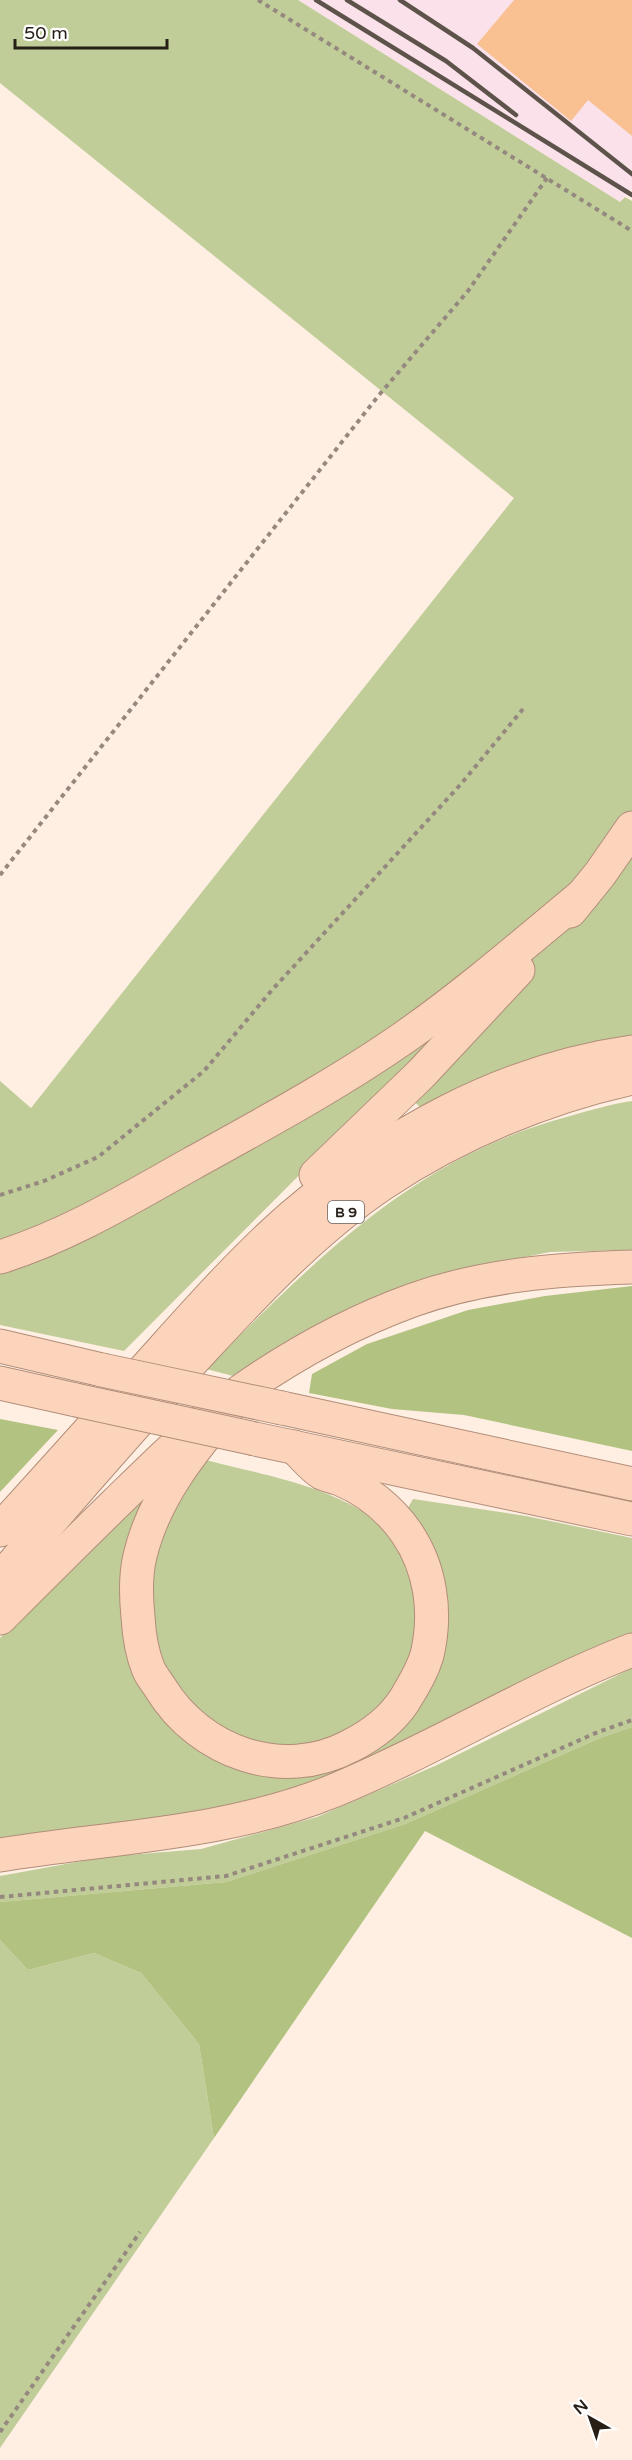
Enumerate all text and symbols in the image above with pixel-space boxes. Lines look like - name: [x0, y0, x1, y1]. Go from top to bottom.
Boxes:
- scale bar: [15, 12, 166, 50]
- text: 50 m: [24, 22, 68, 44]
- road number: B 9: [328, 1201, 364, 1223]
- north arrow: [560, 2388, 620, 2448]
- text: N: [570, 2395, 592, 2419]

